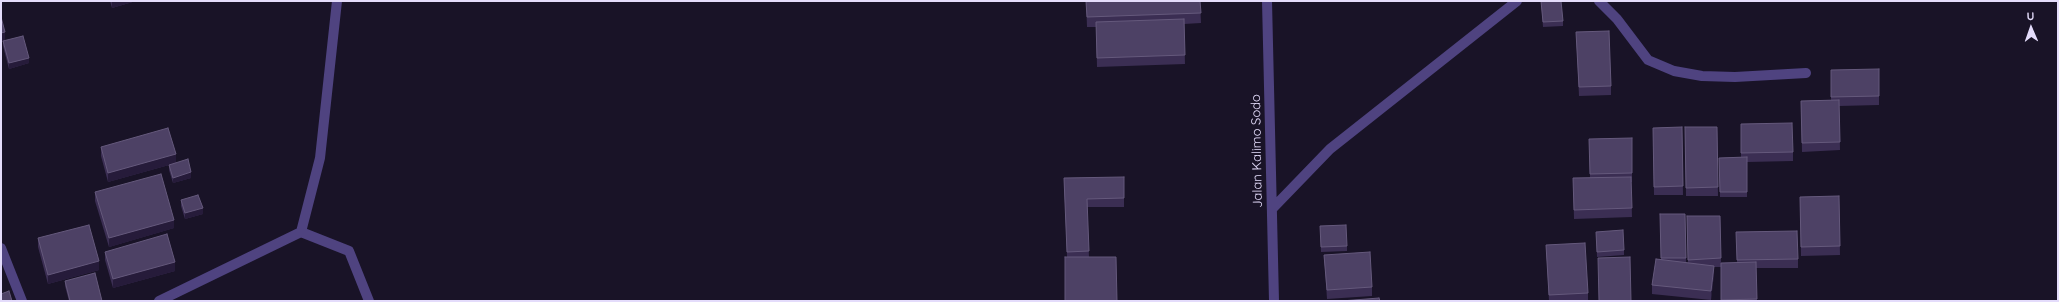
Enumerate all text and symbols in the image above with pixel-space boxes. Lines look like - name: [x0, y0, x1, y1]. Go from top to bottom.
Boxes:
- north arrow: [2011, 8, 2051, 48]
- text: U: [2026, 9, 2035, 23]
- street label: Jalan Kalimo Sodo: [1248, 94, 1266, 208]

